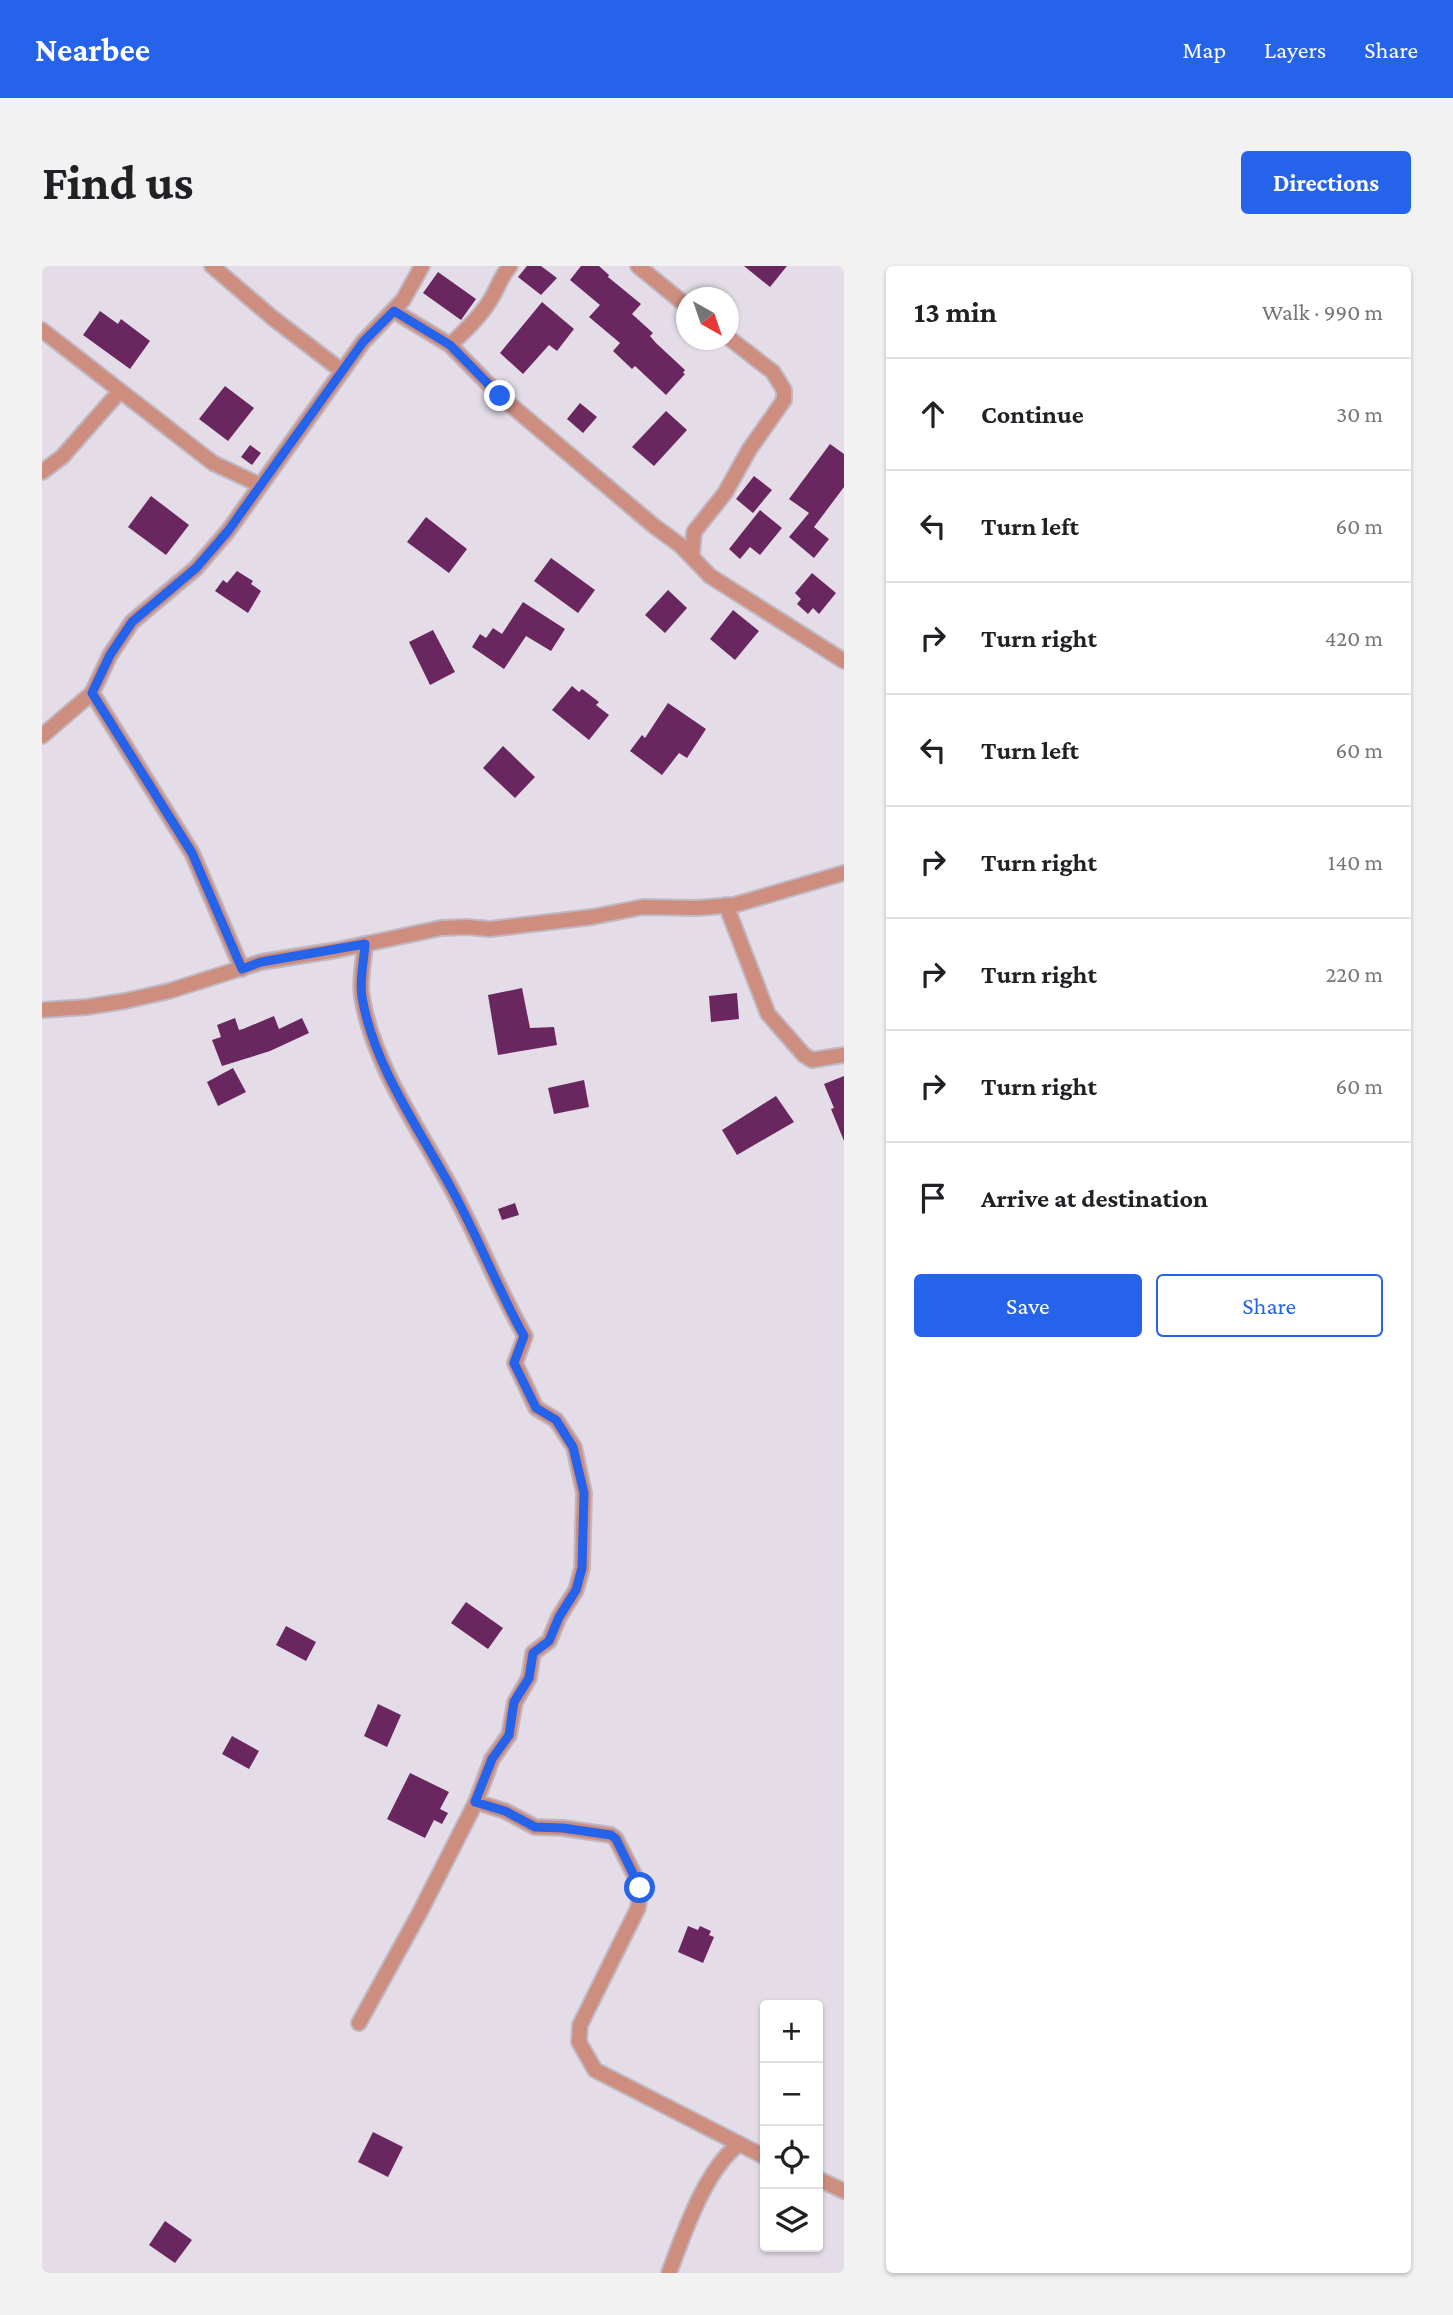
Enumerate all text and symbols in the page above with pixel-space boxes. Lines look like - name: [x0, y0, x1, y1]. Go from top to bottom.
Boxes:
- text: Nearbee: [35, 31, 150, 68]
- text: Map: [1182, 36, 1226, 63]
- text: Layers: [1264, 36, 1326, 63]
- text: Share: [1364, 36, 1418, 63]
- button: Directions: [1241, 151, 1411, 214]
- text: Find us: [42, 155, 194, 210]
- north arrow: [676, 287, 739, 350]
- text: 13 min: [914, 295, 997, 328]
- text: Walk · 990 m: [1262, 299, 1383, 325]
- route end: [484, 380, 515, 411]
- icon: ahead: [914, 395, 952, 433]
- text: Continue: [981, 400, 1084, 429]
- text: 30 m: [1336, 401, 1383, 427]
- icon: left: [914, 507, 952, 545]
- text: Turn left: [981, 512, 1079, 541]
- text: 60 m: [1336, 513, 1383, 539]
- icon: right: [914, 619, 952, 657]
- text: Turn right: [981, 624, 1097, 653]
- text: 420 m: [1325, 625, 1383, 651]
- icon: left: [914, 731, 952, 769]
- text: Turn left: [981, 736, 1079, 765]
- text: 60 m: [1336, 737, 1383, 763]
- icon: right: [914, 843, 952, 881]
- text: Turn right: [981, 848, 1097, 877]
- text: 140 m: [1328, 849, 1383, 875]
- icon: right: [914, 955, 952, 993]
- text: Turn right: [981, 960, 1097, 989]
- text: 220 m: [1325, 961, 1383, 987]
- icon: right: [914, 1067, 952, 1105]
- text: Turn right: [981, 1072, 1097, 1101]
- text: 60 m: [1336, 1073, 1383, 1099]
- icon: arrive: [914, 1179, 952, 1217]
- text: Arrive at destination: [981, 1184, 1208, 1213]
- button: Save: [914, 1274, 1142, 1337]
- button: Share: [1156, 1274, 1383, 1337]
- route start: [624, 1872, 655, 1903]
- map controls: [760, 2000, 823, 2252]
- button: +: [760, 2000, 823, 2063]
- button: −: [760, 2063, 823, 2126]
- button: locate: [760, 2126, 823, 2189]
- button: layers: [760, 2189, 823, 2252]

